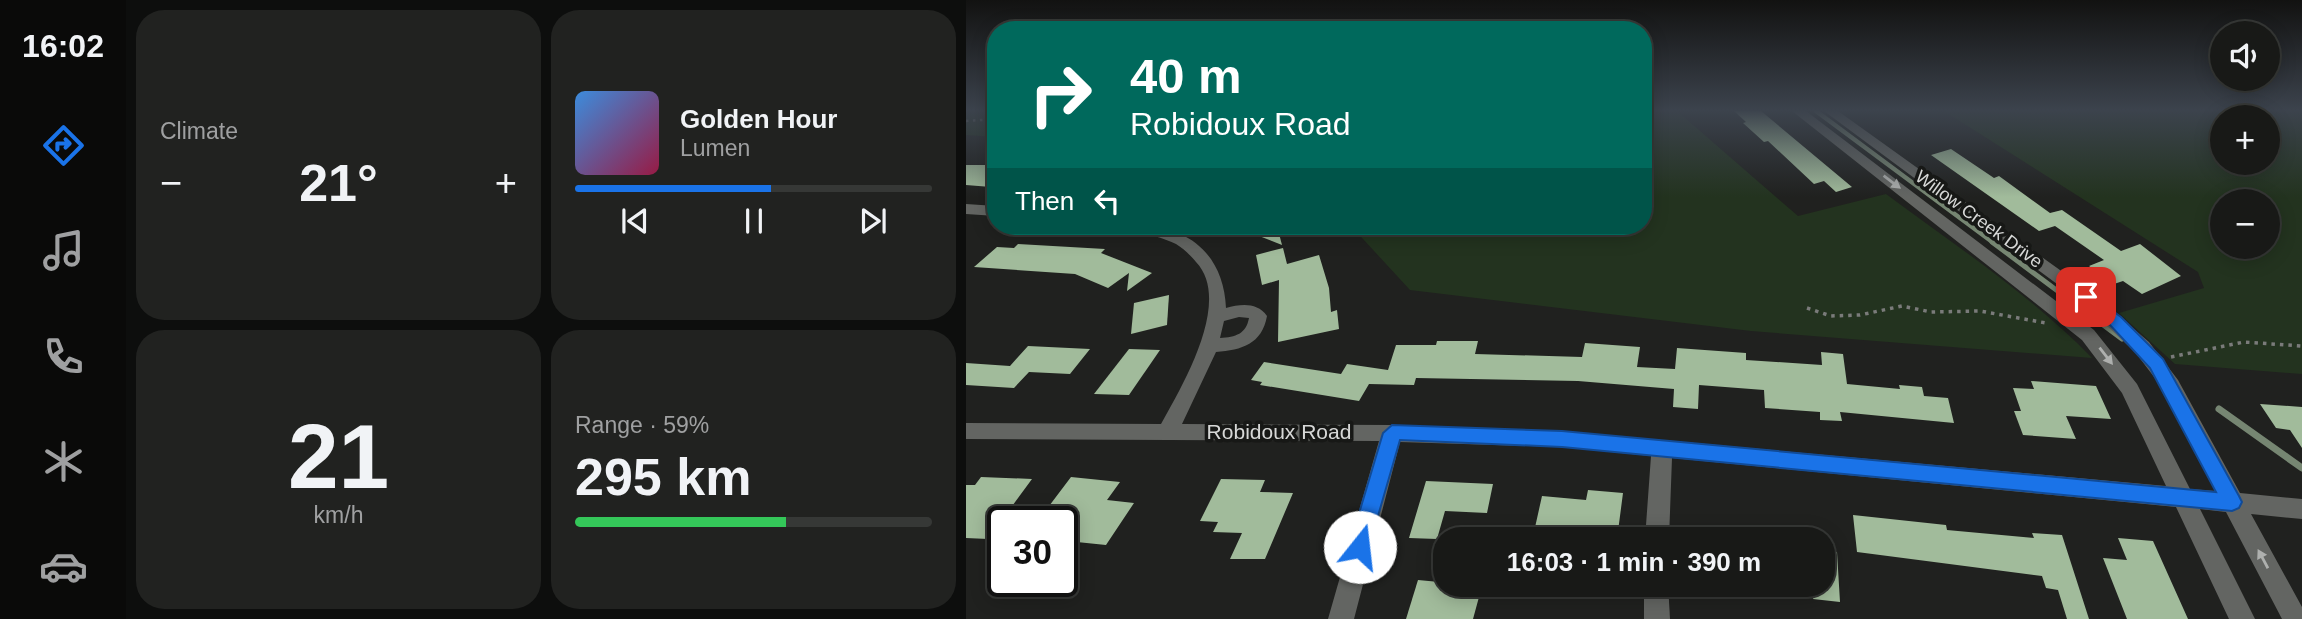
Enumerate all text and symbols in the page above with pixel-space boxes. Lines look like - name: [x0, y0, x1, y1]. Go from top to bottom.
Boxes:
- map controls: [2210, 21, 2280, 259]
- button: sound: [2210, 21, 2280, 91]
- text: 16:02: [22, 28, 104, 64]
- icon: right: [1015, 49, 1106, 140]
- text: 40 m: [1130, 49, 1242, 103]
- text: Golden Hour: [680, 104, 837, 134]
- button: +: [2210, 105, 2280, 175]
- text: Robidoux Road: [1130, 106, 1351, 142]
- text: Climate: [160, 118, 238, 144]
- icon: directions: [39, 121, 88, 170]
- text: Lumen: [680, 135, 750, 161]
- text: 21°: [299, 154, 378, 212]
- text: −: [160, 162, 182, 204]
- text: +: [495, 162, 517, 204]
- street label: Willow Creek Drive: [1912, 166, 2046, 272]
- one-way arrow: [1882, 174, 1900, 189]
- icon: left: [1088, 182, 1126, 220]
- text: Then: [1015, 186, 1074, 216]
- button: −: [2210, 189, 2280, 259]
- icon: previous: [616, 202, 654, 240]
- icon: pause: [735, 202, 773, 240]
- icon: next: [854, 202, 892, 240]
- icon: music: [39, 226, 88, 275]
- pin: [2056, 267, 2116, 327]
- icon: arrive: [2067, 278, 2105, 316]
- icon: phone: [39, 332, 88, 381]
- one-way arrow: [2098, 346, 2113, 364]
- text: 21: [288, 406, 389, 507]
- text: Range · 59%: [575, 412, 709, 438]
- street label: Robidoux Road: [1207, 420, 1351, 443]
- icon: climate: [39, 437, 88, 486]
- text: 295 km: [575, 448, 751, 506]
- text: km/h: [314, 502, 363, 528]
- speed limit sign: 30: [987, 506, 1078, 597]
- position arrow: [1323, 510, 1397, 584]
- icon: car: [39, 542, 88, 591]
- text: 16:03 · 1 min · 390 m: [1507, 547, 1761, 577]
- one-way arrow: [2257, 549, 2269, 569]

